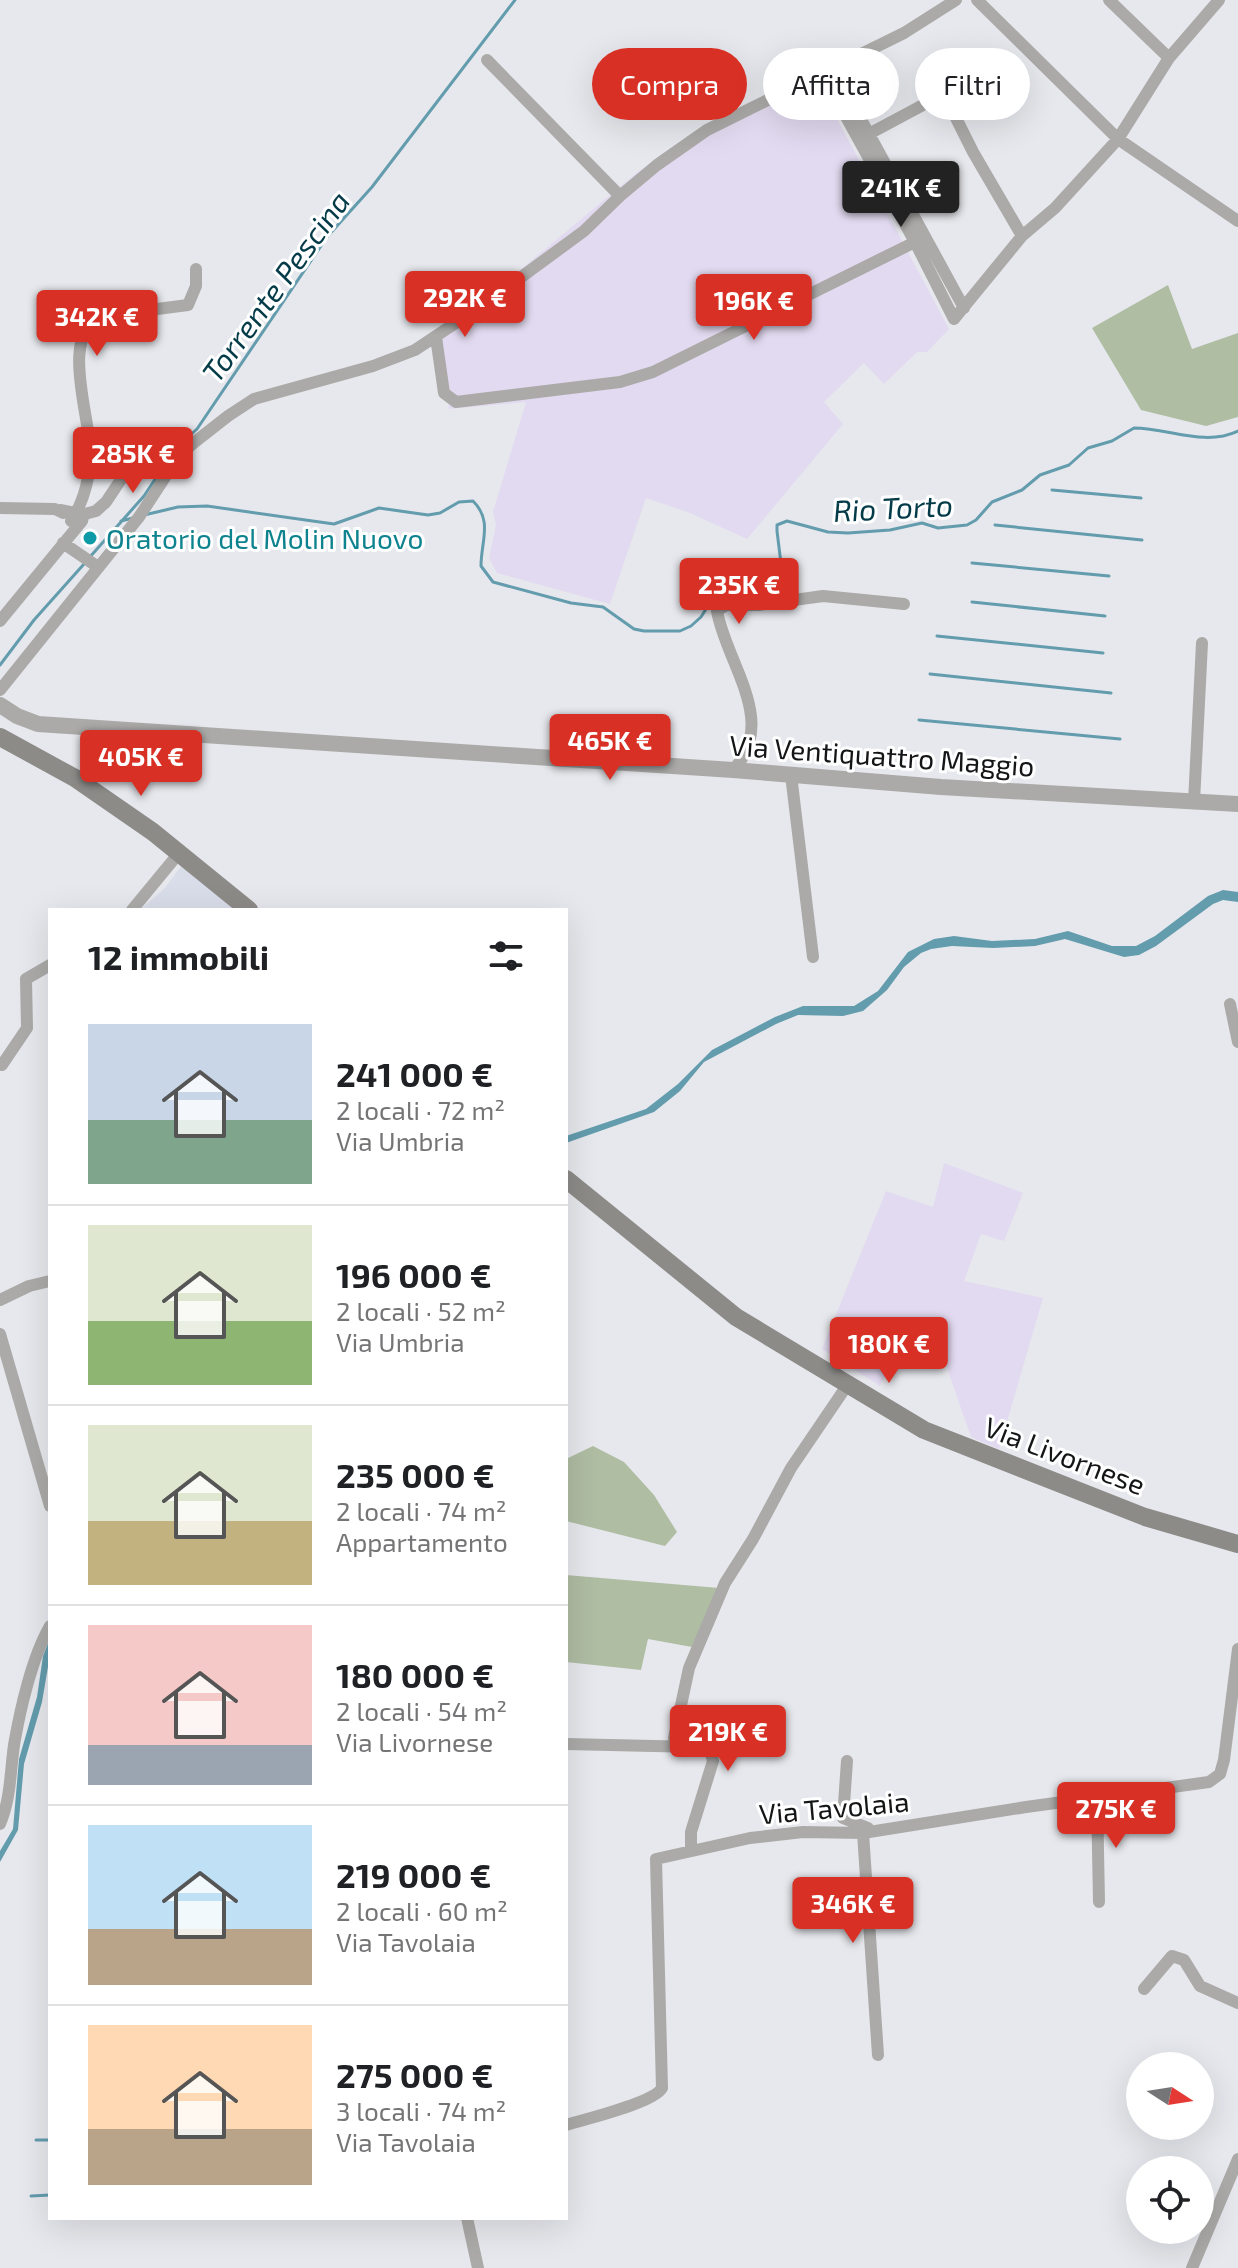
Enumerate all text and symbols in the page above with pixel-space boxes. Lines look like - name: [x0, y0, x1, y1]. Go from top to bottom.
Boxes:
- chip: Compra: [592, 48, 747, 120]
- chip: Affitta: [763, 48, 899, 120]
- chip: Filtri: [915, 48, 1030, 120]
- pin: 241K €: [836, 161, 966, 229]
- text: 241K €: [860, 171, 942, 202]
- water label: Torrente Pescina: [194, 183, 356, 389]
- pin: 292K €: [400, 271, 530, 339]
- pin: 196K €: [689, 274, 819, 342]
- text: 292K €: [423, 281, 507, 312]
- text: 196K €: [714, 284, 794, 315]
- pin: 342K €: [32, 290, 162, 358]
- text: 342K €: [55, 300, 139, 331]
- pin: 285K €: [68, 427, 198, 495]
- text: 285K €: [91, 437, 175, 468]
- water label: Rio Torto: [832, 486, 954, 528]
- place label: Oratorio del Molin Nuovo: [106, 521, 423, 555]
- marker: Oratorio del Molin Nuovo: [81, 529, 99, 547]
- pin: 235K €: [674, 558, 804, 626]
- text: 235K €: [698, 568, 780, 599]
- pin: 465K €: [545, 714, 675, 782]
- text: 465K €: [568, 724, 652, 755]
- street label: Via Ventiquattro Maggio: [728, 727, 1036, 783]
- pin: 405K €: [76, 730, 206, 798]
- text: 405K €: [98, 740, 184, 771]
- icon: filters: [484, 934, 528, 978]
- text: 12 immobili: [88, 936, 269, 977]
- text: 241 000 €: [336, 1053, 493, 1094]
- icon: home: [152, 1056, 248, 1152]
- text: 2 locali · 72 m²: [336, 1094, 505, 1125]
- text: Via Umbria: [336, 1125, 464, 1156]
- text: 196 000 €: [336, 1254, 492, 1295]
- icon: home: [152, 1257, 248, 1353]
- text: 2 locali · 52 m²: [336, 1295, 506, 1326]
- pin: 180K €: [824, 1317, 954, 1385]
- text: Via Umbria: [336, 1326, 464, 1357]
- text: 180K €: [848, 1327, 930, 1358]
- street label: Via Livornese: [980, 1409, 1150, 1501]
- text: 235 000 €: [336, 1454, 495, 1495]
- icon: home: [152, 1457, 248, 1553]
- text: 2 locali · 74 m²: [336, 1495, 506, 1526]
- text: Appartamento: [336, 1526, 508, 1557]
- text: 180 000 €: [336, 1654, 494, 1695]
- icon: home: [152, 1657, 248, 1753]
- text: 2 locali · 54 m²: [336, 1695, 507, 1726]
- pin: 219K €: [663, 1705, 793, 1773]
- text: 219K €: [688, 1715, 768, 1746]
- text: Via Livornese: [336, 1726, 493, 1757]
- pin: 275K €: [1051, 1782, 1181, 1850]
- street label: Via Tavolaia: [758, 1784, 910, 1830]
- text: 275K €: [1075, 1792, 1157, 1823]
- text: 219 000 €: [336, 1854, 491, 1895]
- icon: home: [152, 1857, 248, 1953]
- pin: 346K €: [788, 1877, 918, 1945]
- text: 346K €: [810, 1887, 896, 1918]
- text: 2 locali · 60 m²: [336, 1895, 508, 1926]
- text: Via Tavolaia: [336, 1926, 476, 1957]
- north arrow: [1126, 2052, 1214, 2140]
- map controls: [1126, 2052, 1214, 2244]
- text: 275 000 €: [336, 2054, 493, 2095]
- icon: home: [152, 2057, 248, 2153]
- text: 3 locali · 74 m²: [336, 2095, 506, 2126]
- text: Via Tavolaia: [336, 2126, 476, 2157]
- button: locate: [1126, 2156, 1214, 2244]

